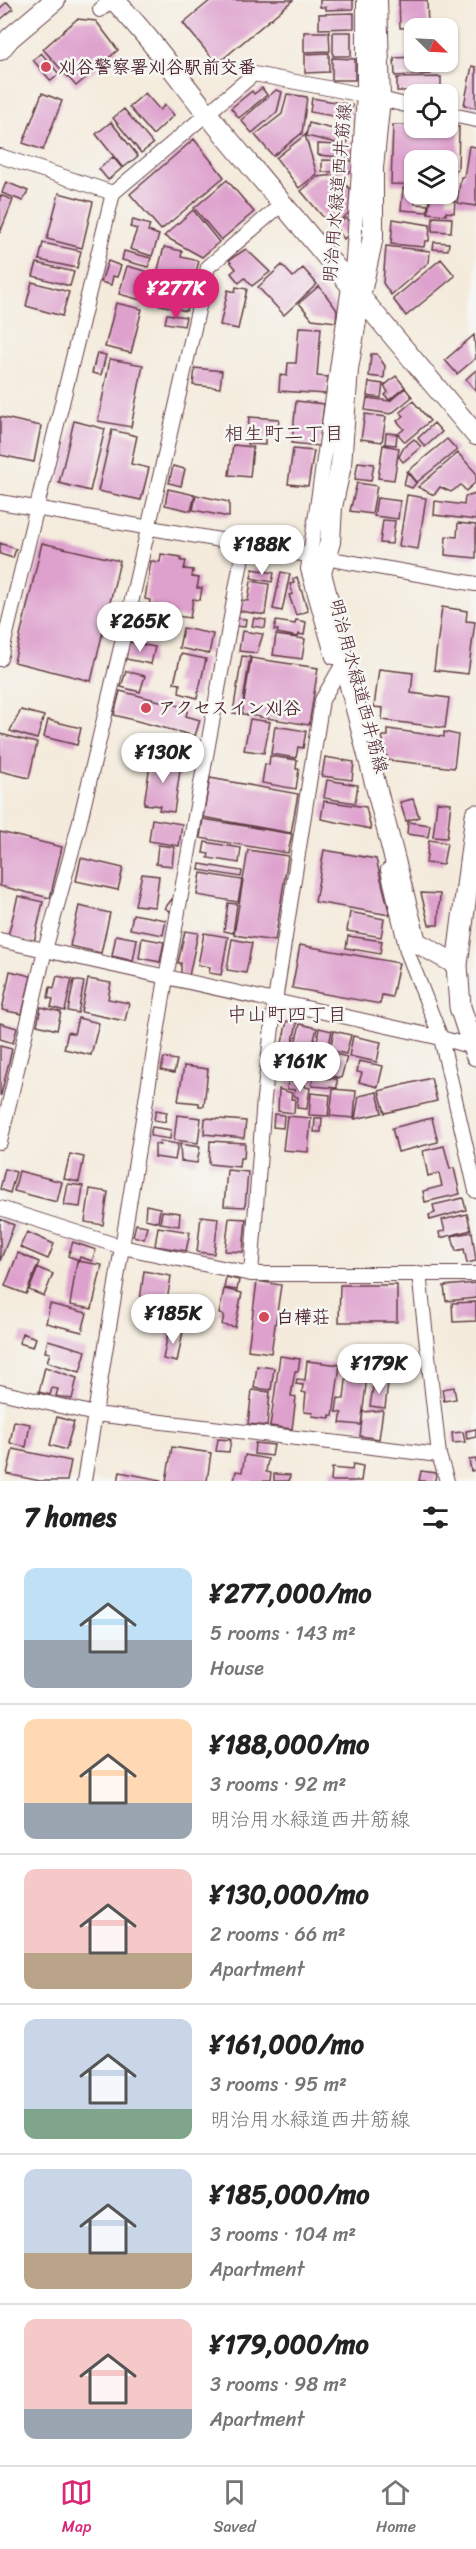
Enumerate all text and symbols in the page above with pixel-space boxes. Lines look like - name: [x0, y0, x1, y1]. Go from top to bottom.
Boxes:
- north arrow: [404, 18, 458, 72]
- map controls: [404, 18, 458, 204]
- place label: 刈谷警察署刈谷駅前交番: [58, 51, 256, 83]
- marker: 刈谷警察署刈谷駅前交番: [39, 60, 53, 74]
- button: locate: [404, 84, 458, 138]
- street label: 明治用水緑道西井筋線: [313, 102, 361, 284]
- button: layers: [404, 150, 458, 204]
- pin: ¥277K: [134, 269, 218, 320]
- text: ¥277K: [147, 271, 205, 306]
- district label: 相生町二丁目: [224, 416, 344, 451]
- pin: ¥188K: [220, 525, 304, 576]
- text: ¥188K: [234, 527, 290, 562]
- street label: 明治用水緑道西井筋線: [320, 595, 398, 777]
- pin: ¥265K: [98, 602, 182, 653]
- text: ¥265K: [111, 604, 169, 639]
- place label: アクセスイン刈谷: [158, 692, 301, 724]
- marker: アクセスイン刈谷: [139, 701, 153, 715]
- pin: ¥130K: [121, 733, 205, 784]
- text: ¥130K: [135, 735, 191, 770]
- district label: 中山町四丁目: [227, 997, 347, 1032]
- pin: ¥161K: [258, 1042, 342, 1093]
- text: ¥161K: [274, 1044, 326, 1079]
- pin: ¥185K: [131, 1294, 215, 1345]
- text: ¥185K: [145, 1296, 201, 1331]
- place label: 白樺荘: [276, 1301, 330, 1333]
- marker: 白樺荘: [257, 1310, 271, 1324]
- pin: ¥179K: [337, 1344, 421, 1395]
- text: ¥179K: [351, 1346, 407, 1381]
- text: 7 homes: [24, 1494, 116, 1540]
- icon: filters: [419, 1501, 452, 1534]
- text: ¥277,000/mo: [210, 1570, 372, 1616]
- icon: home: [72, 1592, 144, 1664]
- text: 5 rooms · 143 m²: [210, 1616, 356, 1651]
- text: House: [210, 1651, 264, 1686]
- text: ¥188,000/mo: [210, 1721, 369, 1767]
- icon: home: [72, 1743, 144, 1815]
- text: 3 rooms · 92 m²: [210, 1767, 346, 1802]
- text: 明治用水緑道西井筋線: [210, 1802, 410, 1837]
- text: ¥130,000/mo: [210, 1871, 369, 1917]
- icon: home: [72, 1893, 144, 1965]
- text: 2 rooms · 66 m²: [210, 1917, 346, 1952]
- text: Apartment: [210, 1952, 304, 1987]
- text: ¥161,000/mo: [210, 2021, 364, 2067]
- icon: home: [72, 2043, 144, 2115]
- text: 3 rooms · 95 m²: [210, 2067, 347, 2102]
- text: 明治用水緑道西井筋線: [210, 2102, 410, 2137]
- text: ¥185,000/mo: [210, 2171, 370, 2217]
- icon: home: [72, 2193, 144, 2265]
- text: 3 rooms · 104 m²: [210, 2217, 356, 2252]
- text: Apartment: [210, 2252, 304, 2287]
- text: ¥179,000/mo: [210, 2321, 369, 2367]
- icon: home: [72, 2343, 144, 2415]
- text: 3 rooms · 98 m²: [210, 2367, 347, 2402]
- text: Apartment: [210, 2402, 304, 2437]
- tab: Map: [60, 2476, 93, 2541]
- tab: Saved: [213, 2476, 256, 2541]
- tab: Home: [376, 2476, 416, 2541]

